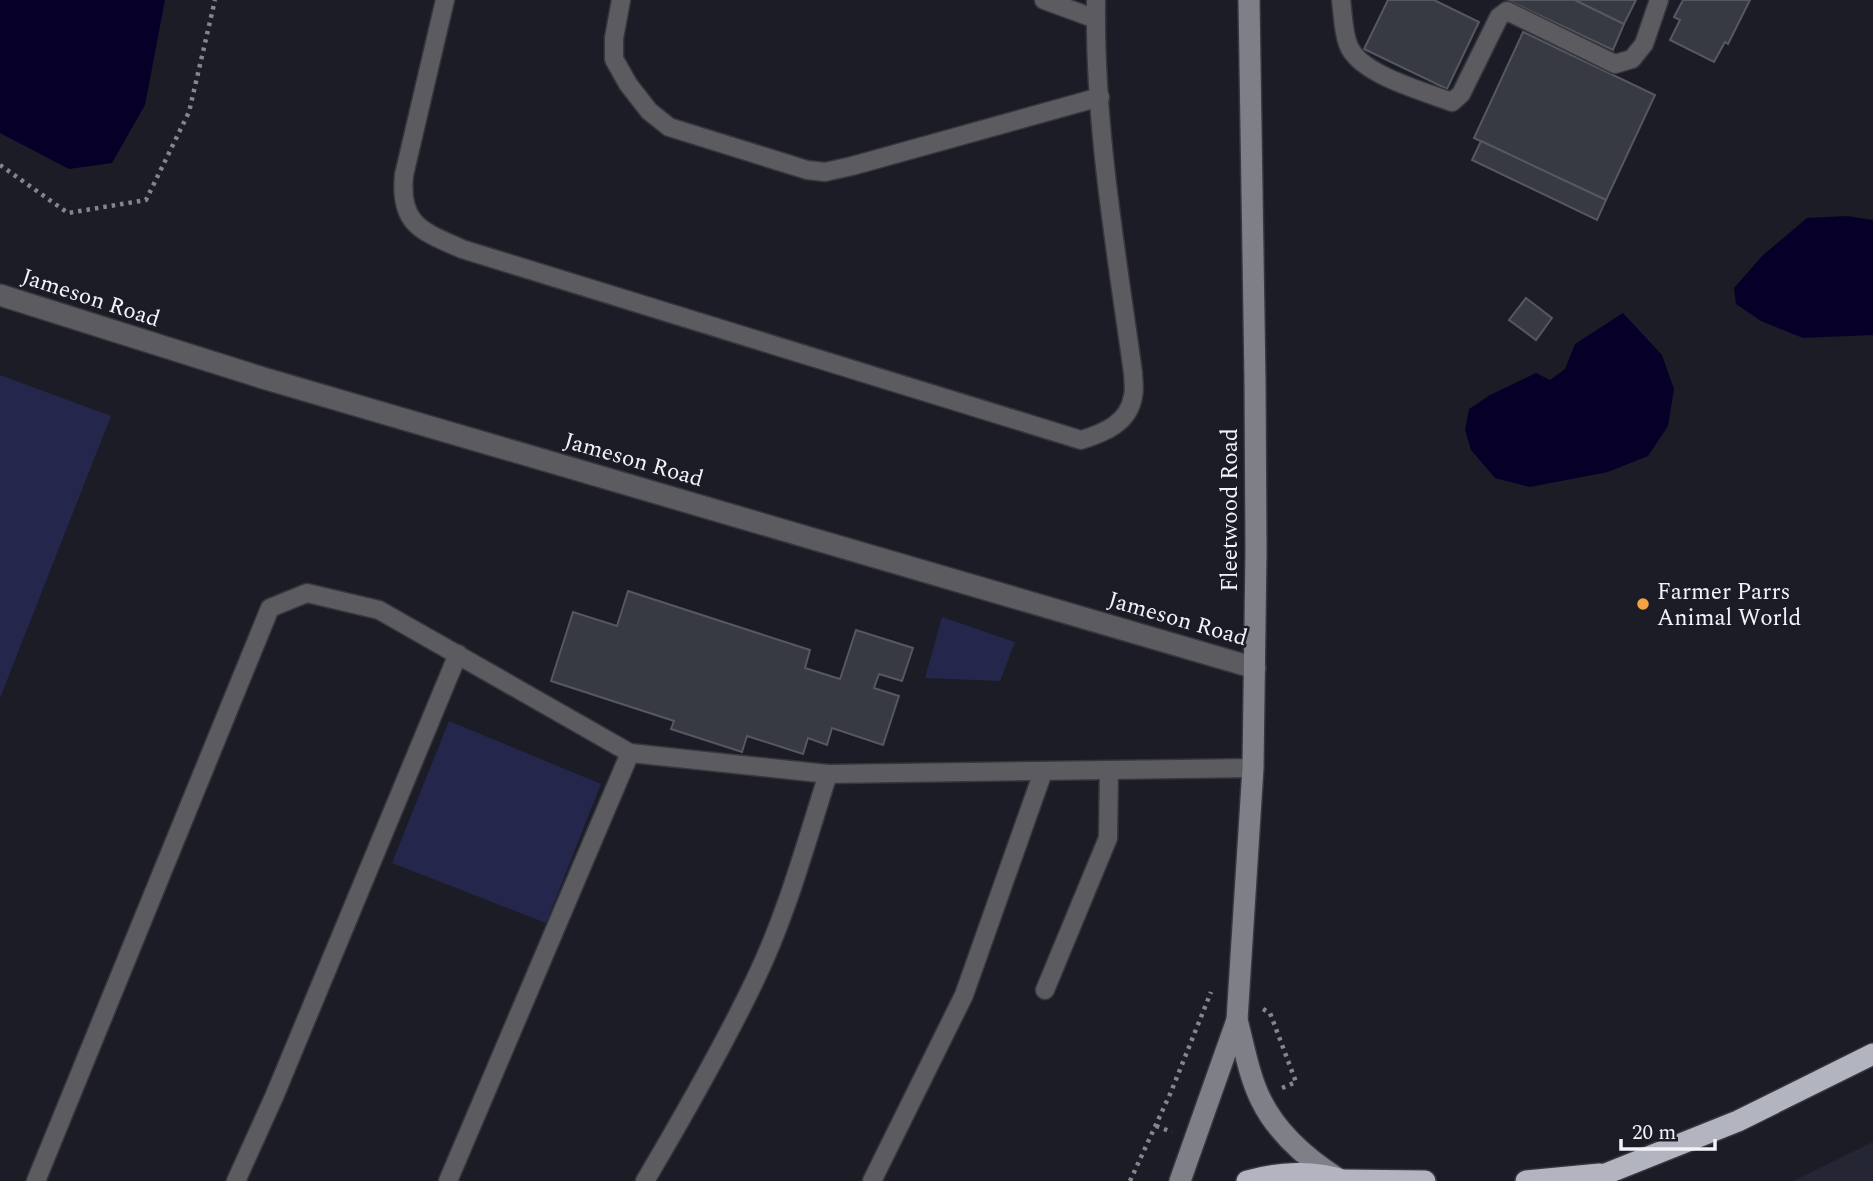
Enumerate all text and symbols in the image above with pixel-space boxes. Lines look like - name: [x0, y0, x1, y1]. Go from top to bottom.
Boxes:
- street label: Jameson Road: [17, 260, 164, 337]
- street label: Jameson Road: [560, 424, 708, 497]
- street label: Fleetwood Road: [1213, 428, 1248, 592]
- place label: Farmer Parrs Animal World: [1657, 575, 1801, 636]
- street label: Jameson Road: [1104, 583, 1252, 656]
- marker: Farmer Parrs Animal World: [1635, 596, 1651, 612]
- scale bar: [1621, 1108, 1716, 1152]
- text: 20 m: [1632, 1117, 1676, 1149]

